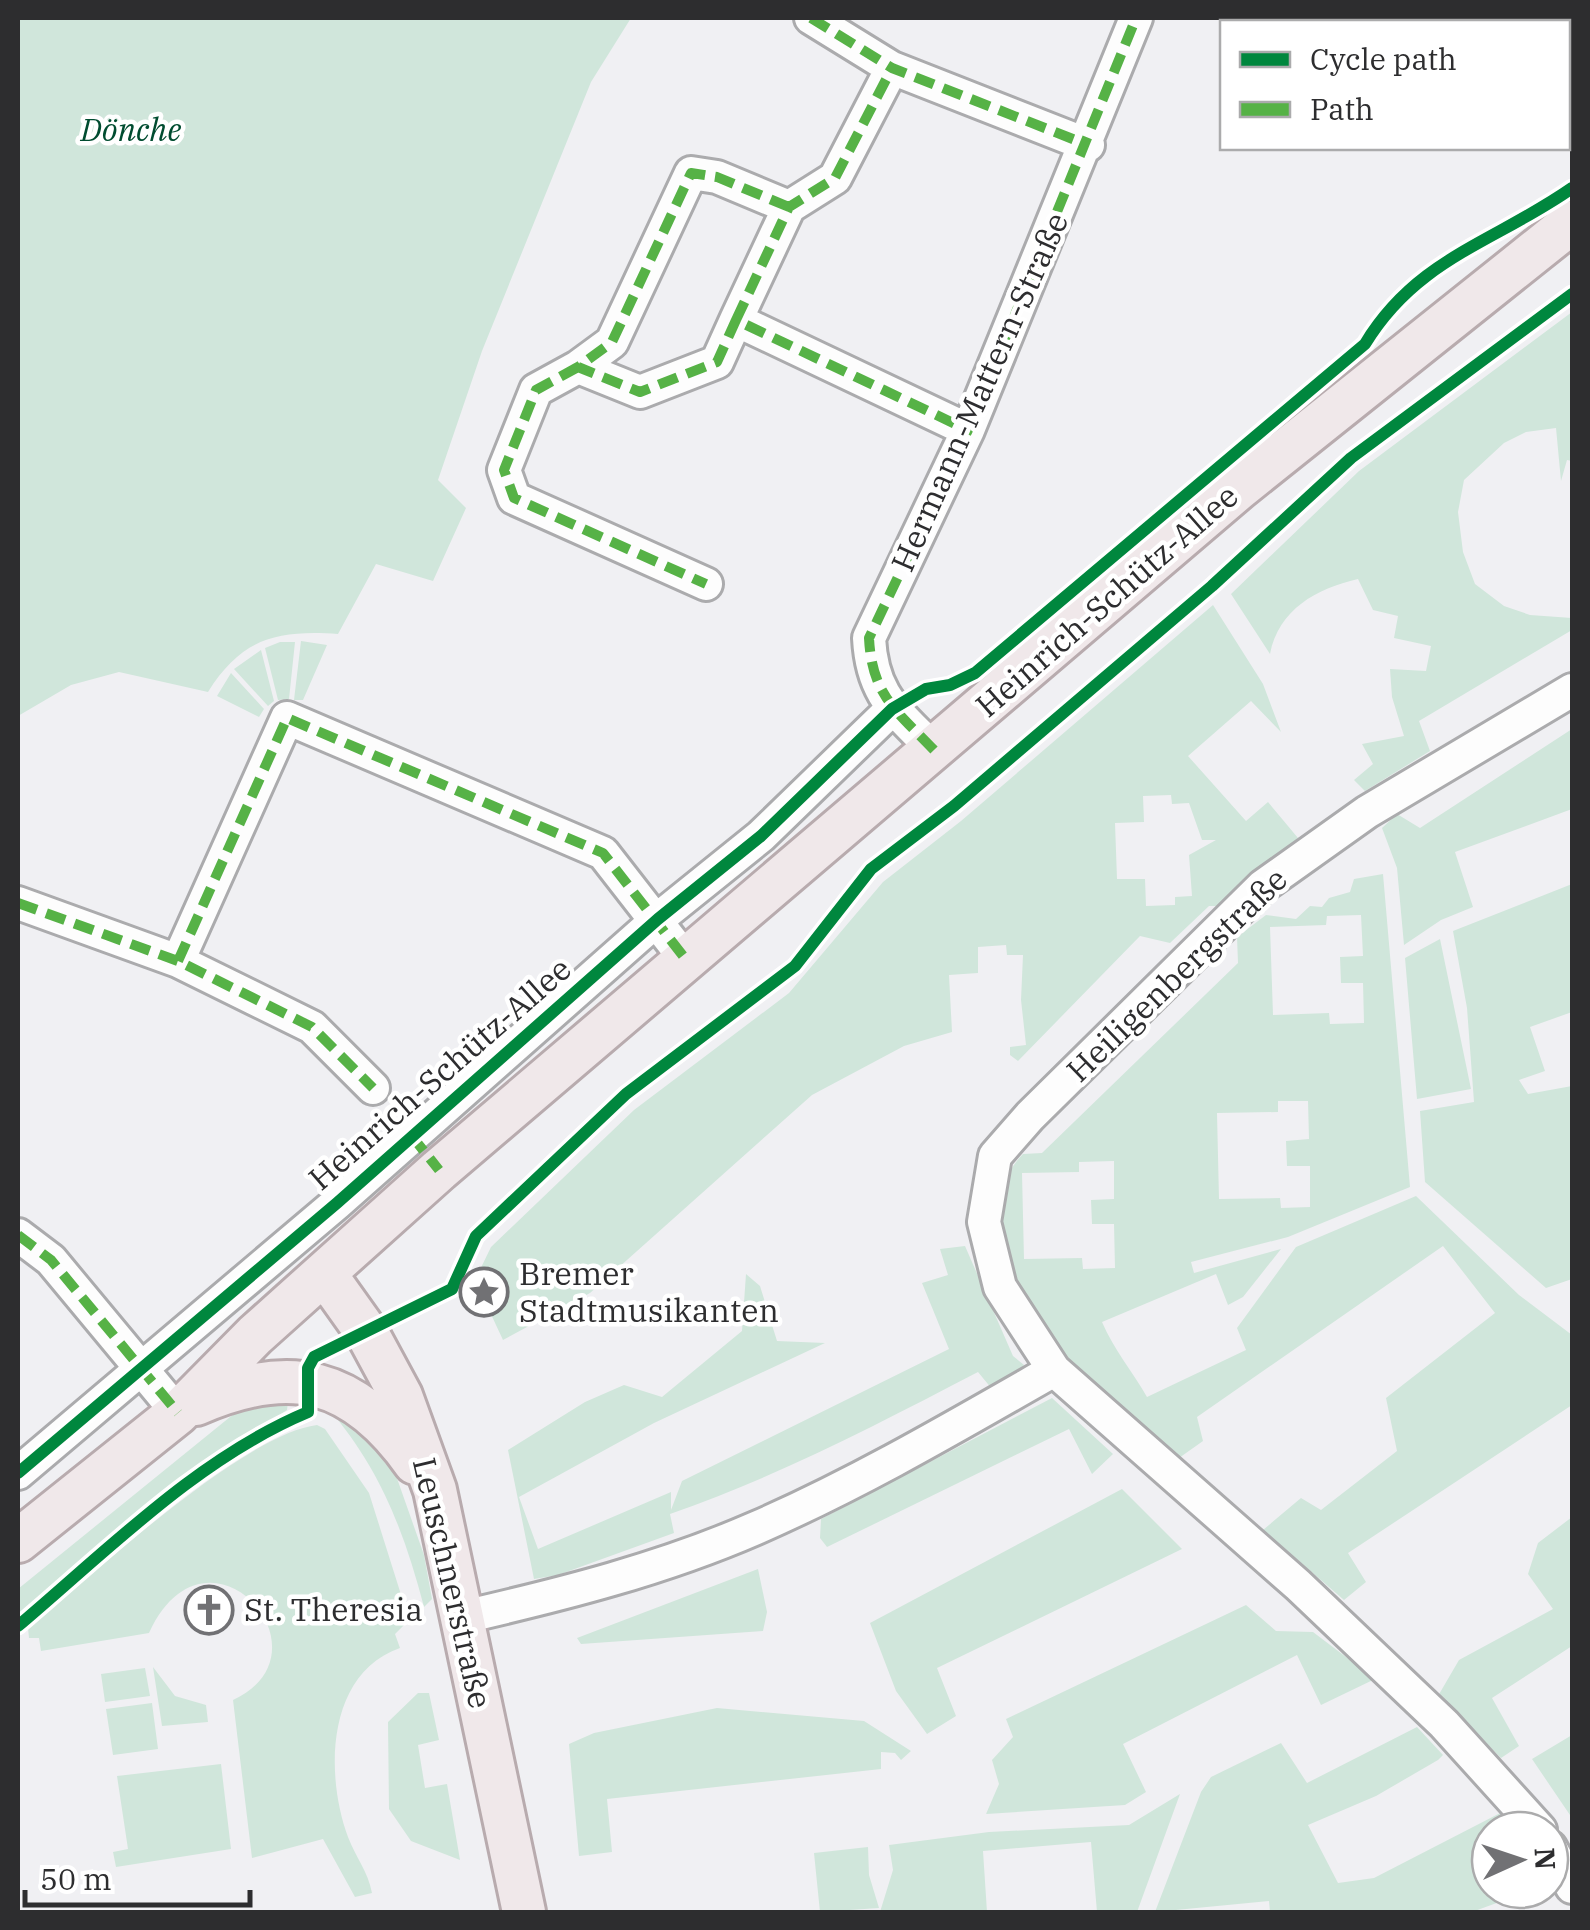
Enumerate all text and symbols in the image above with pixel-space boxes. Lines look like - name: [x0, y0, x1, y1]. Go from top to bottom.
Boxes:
- legend: [1220, 20, 1570, 150]
- text: Cycle path: [1310, 39, 1457, 78]
- text: Path: [1310, 89, 1374, 128]
- park label: Dönche: [80, 108, 181, 150]
- street label: Hermann-Mattern-Straße: [881, 206, 1077, 578]
- street label: Heinrich-Schütz-Allee: [966, 475, 1246, 726]
- street label: Heiligenbergstraße: [1057, 858, 1296, 1090]
- street label: Heinrich-Schütz-Allee: [299, 948, 579, 1199]
- place label: Bremer Stadtmusikanten: [519, 1252, 779, 1331]
- place icon: Bremer Stadtmusikanten: [458, 1266, 510, 1318]
- street label: Leuschnerstraße: [404, 1453, 502, 1712]
- church icon: St. Theresia: [183, 1584, 235, 1636]
- place label: St. Theresia: [244, 1588, 423, 1630]
- north arrow: [1470, 1810, 1570, 1910]
- scale bar: [25, 1845, 250, 1907]
- text: N: [1526, 1847, 1565, 1871]
- text: 50 m: [40, 1859, 112, 1898]

